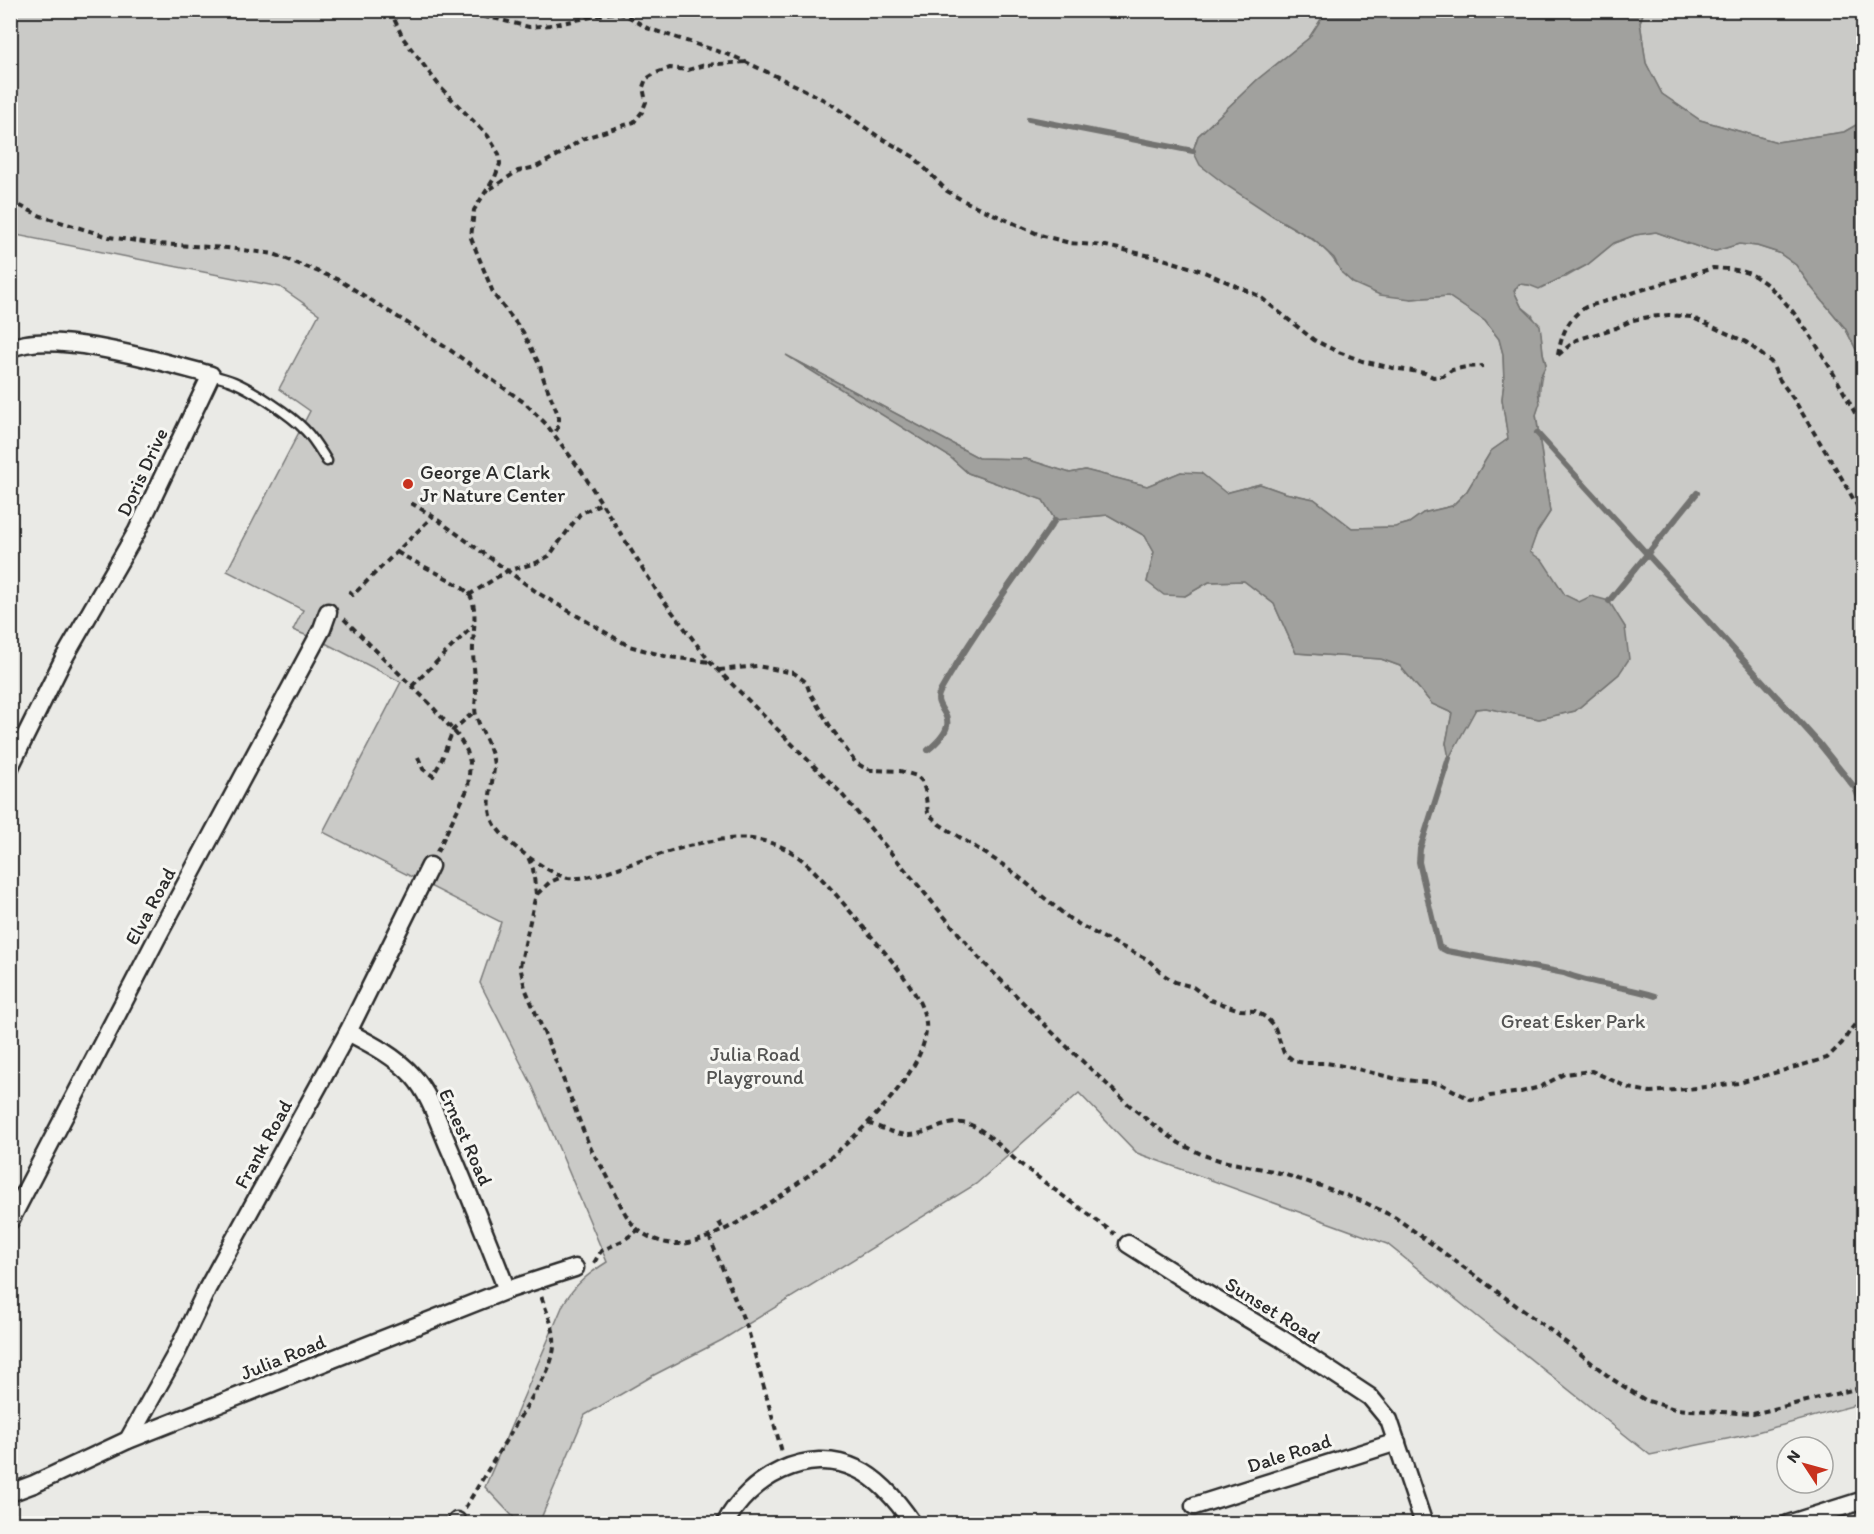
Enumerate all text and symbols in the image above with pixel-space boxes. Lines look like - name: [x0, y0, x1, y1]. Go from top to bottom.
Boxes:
- street label: Doris Drive: [111, 424, 173, 520]
- place label: George A Clark Jr Nature Center: [420, 460, 565, 507]
- marker: George A Clark Jr Nature Center: [401, 477, 415, 491]
- street label: Elva Road: [120, 863, 180, 949]
- park label: Great Esker Park: [1501, 1009, 1646, 1033]
- park label: Julia Road Playground: [706, 1042, 804, 1089]
- street label: Ernest Road: [434, 1085, 498, 1189]
- street label: Frank Road: [229, 1095, 297, 1193]
- street label: Sunset Road: [1221, 1271, 1325, 1349]
- street label: Julia Road: [237, 1329, 329, 1385]
- street label: Dale Road: [1244, 1428, 1334, 1478]
- north arrow: [1775, 1435, 1835, 1495]
- text: N: [1782, 1447, 1804, 1466]

